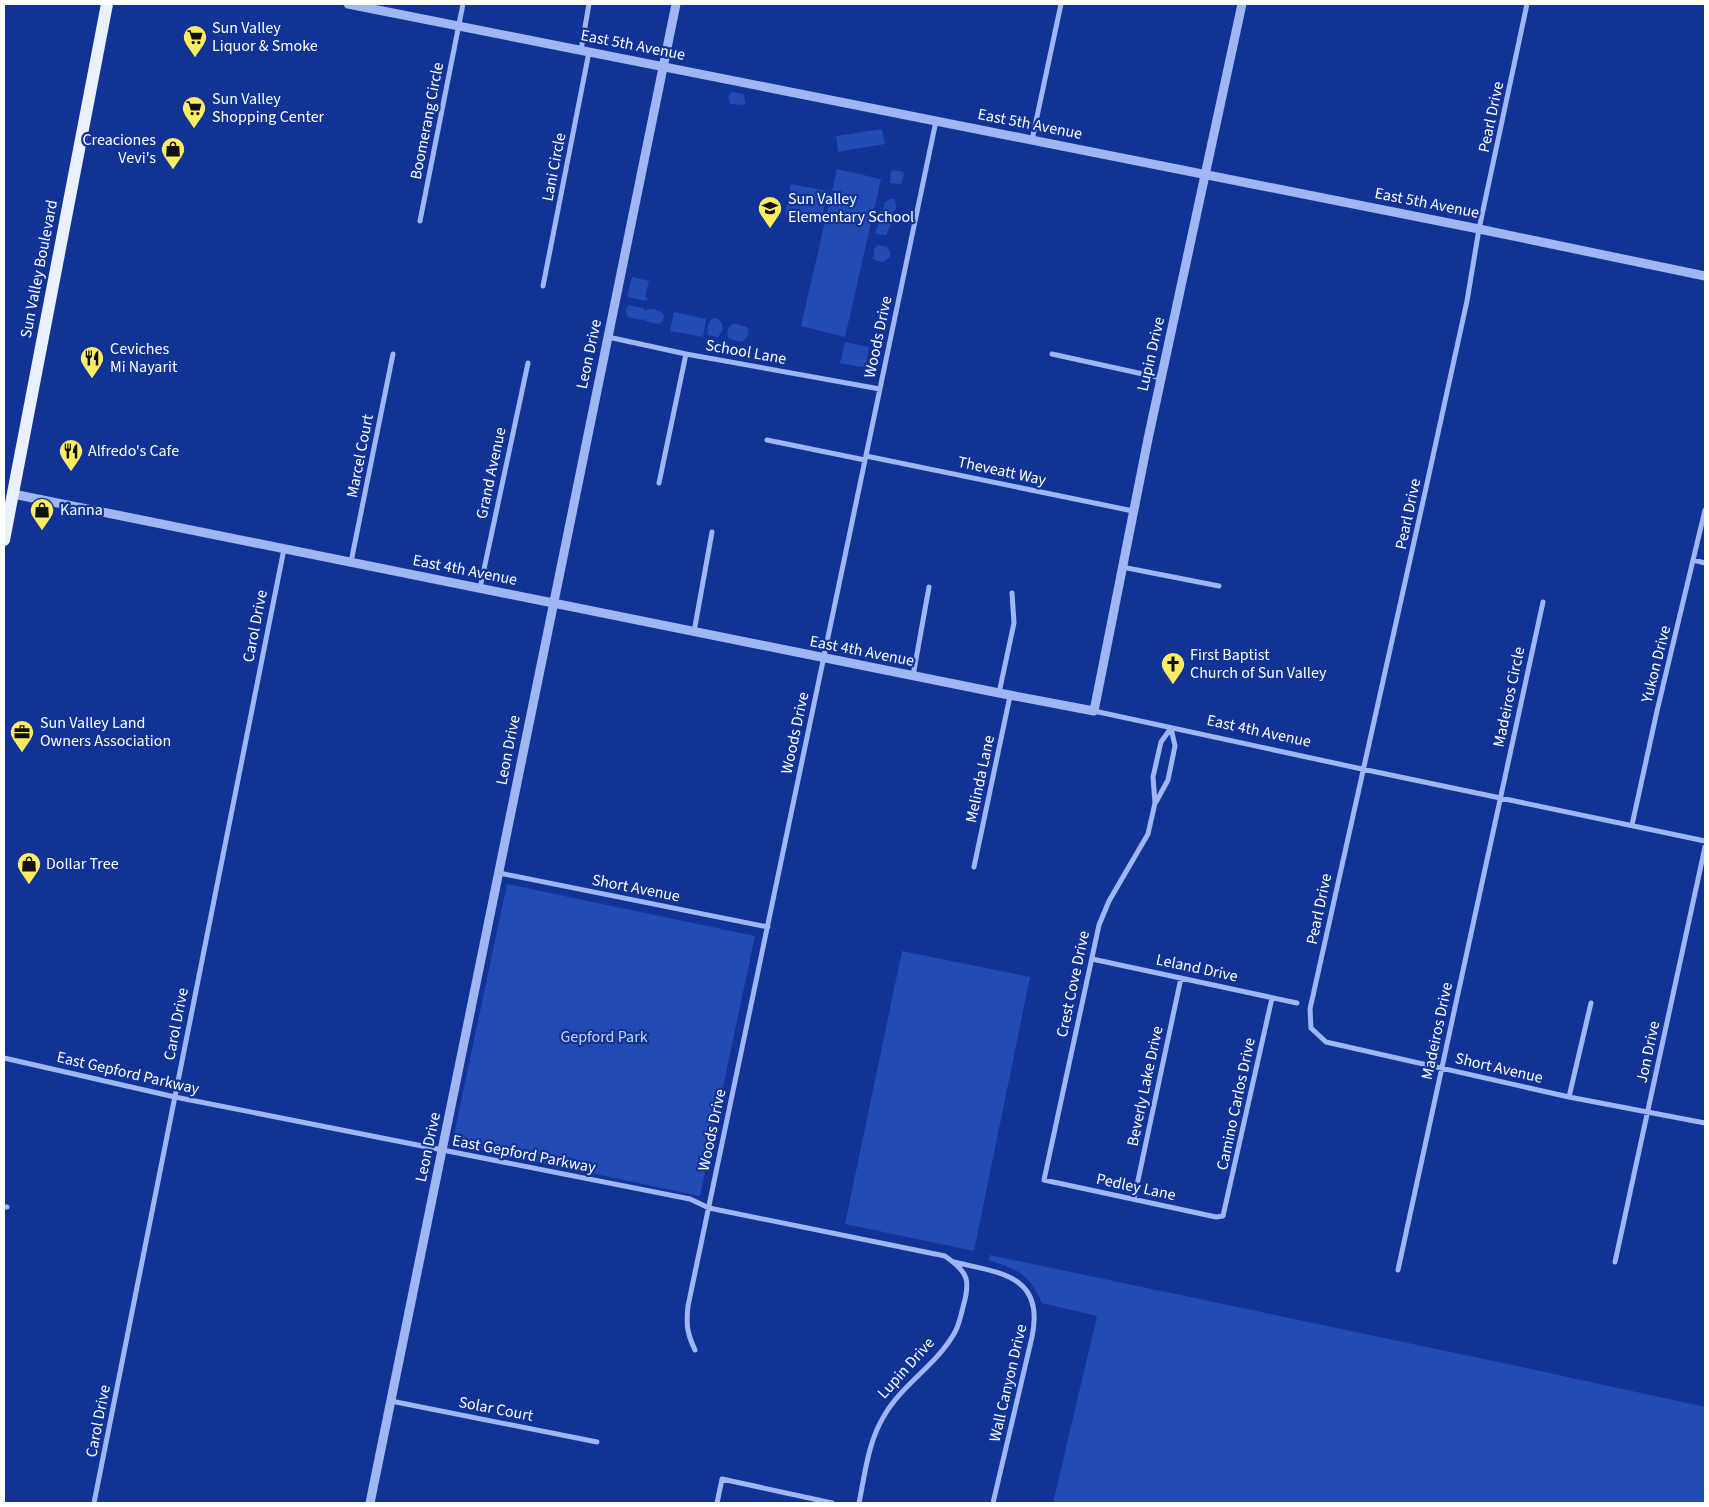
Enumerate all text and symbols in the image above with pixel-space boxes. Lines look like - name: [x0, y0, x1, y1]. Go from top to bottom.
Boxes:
- place label: Sun Valley Liquor & Smoke: [212, 17, 318, 57]
- supermarket icon: Sun Valley Liquor & Smoke: [182, 24, 208, 58]
- street label: East 5th Avenue: [579, 24, 687, 66]
- street label: Boomerang Circle: [405, 60, 449, 181]
- street label: Pearl Drive: [1473, 79, 1509, 154]
- place label: Sun Valley Shopping Center: [212, 88, 325, 128]
- supermarket icon: Sun Valley Shopping Center: [181, 95, 207, 129]
- street label: East 5th Avenue: [976, 103, 1084, 145]
- place label: Creaciones Vevi's: [82, 129, 156, 169]
- street label: Lani Circle: [537, 131, 571, 203]
- shop icon: Creaciones Vevi's: [160, 136, 186, 170]
- street label: East 5th Avenue: [1373, 182, 1481, 224]
- place label: Sun Valley Elementary School: [788, 188, 914, 228]
- school or university icon: Sun Valley Elementary School: [757, 195, 783, 229]
- street label: Sun Valley Boulevard: [15, 198, 63, 340]
- street label: Woods Drive: [859, 294, 897, 380]
- street label: Lupin Drive: [1132, 315, 1170, 393]
- street label: Leon Drive: [571, 317, 607, 391]
- street label: School Lane: [704, 334, 788, 370]
- place label: Ceviches Mi Nayarit: [110, 338, 178, 378]
- restaurant icon: Ceviches Mi Nayarit: [79, 345, 105, 379]
- street label: Marcel Court: [341, 412, 379, 500]
- street label: Grand Avenue: [471, 425, 511, 521]
- restaurant icon: Alfredo's Cafe: [58, 438, 84, 472]
- place label: Alfredo's Cafe: [88, 440, 179, 462]
- street label: Theveatt Way: [956, 451, 1049, 491]
- street label: Pearl Drive: [1390, 476, 1426, 551]
- shop icon: Kanna: [29, 497, 55, 531]
- place label: Kanna: [60, 499, 103, 521]
- street label: East 4th Avenue: [411, 549, 519, 591]
- street label: Carol Drive: [237, 588, 273, 664]
- street label: Yukon Drive: [1636, 623, 1676, 706]
- street label: East 4th Avenue: [808, 630, 916, 672]
- place label: First Baptist Church of Sun Valley: [1190, 644, 1327, 684]
- street label: Madeiros Circle: [1488, 645, 1530, 749]
- church icon: First Baptist Church of Sun Valley: [1160, 651, 1186, 685]
- street label: Woods Drive: [776, 690, 814, 776]
- street label: East 4th Avenue: [1205, 709, 1313, 753]
- place label: Sun Valley Land Owners Association: [40, 712, 171, 752]
- street label: Leon Drive: [490, 713, 526, 787]
- office icon: Sun Valley Land Owners Association: [9, 719, 35, 753]
- street label: Melinda Lane: [960, 733, 1000, 825]
- shop icon: Dollar Tree: [16, 851, 42, 885]
- place label: Dollar Tree: [46, 853, 119, 875]
- street label: Short Avenue: [590, 869, 682, 907]
- street label: Pearl Drive: [1301, 871, 1337, 946]
- street label: Crest Cove Drive: [1051, 929, 1095, 1039]
- street label: Leland Drive: [1154, 949, 1240, 987]
- street label: Madeiros Drive: [1416, 980, 1458, 1082]
- street label: Carol Drive: [158, 986, 194, 1062]
- street label: Jon Drive: [1631, 1019, 1665, 1085]
- street label: Beverly Lake Drive: [1122, 1024, 1168, 1148]
- park label: Gepford Park: [560, 1026, 648, 1048]
- street label: Camino Carlos Drive: [1211, 1036, 1261, 1172]
- street label: East Gepford Parkway: [55, 1046, 202, 1100]
- street label: Short Avenue: [1453, 1047, 1545, 1089]
- street label: Woods Drive: [693, 1087, 731, 1173]
- street label: Leon Drive: [410, 1110, 446, 1184]
- street label: East Gepford Parkway: [450, 1129, 598, 1179]
- street label: Pedley Lane: [1094, 1168, 1178, 1206]
- street label: Wall Canyon Drive: [984, 1322, 1032, 1444]
- street label: Lupin Drive: [872, 1332, 940, 1404]
- street label: Carol Drive: [80, 1383, 116, 1459]
- street label: Solar Court: [457, 1391, 536, 1427]

